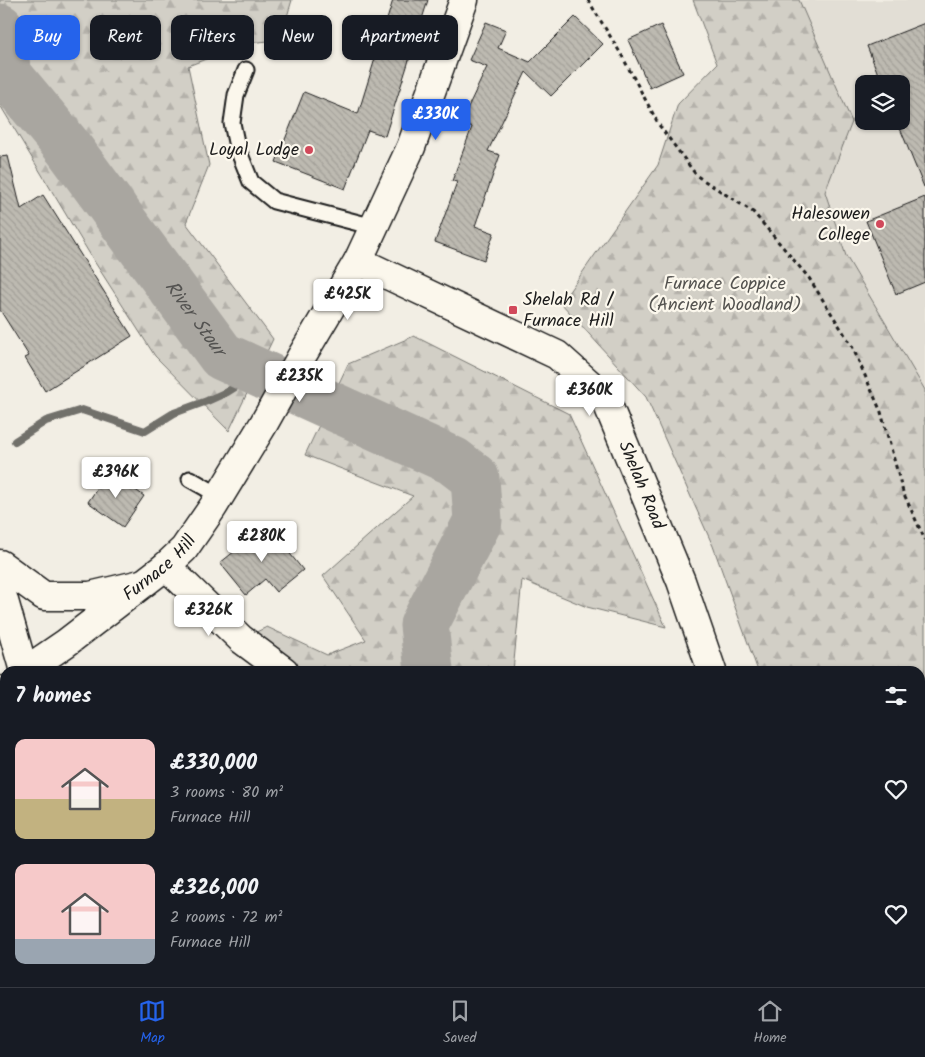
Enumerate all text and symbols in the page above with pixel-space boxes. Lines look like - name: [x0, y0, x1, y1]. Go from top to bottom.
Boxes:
- chip: Buy: [15, 15, 80, 60]
- chip: Rent: [90, 15, 161, 60]
- chip: Filters: [171, 15, 254, 60]
- chip: New: [264, 15, 332, 60]
- chip: Apartment: [342, 15, 458, 60]
- map controls: [855, 75, 910, 130]
- button: layers: [855, 75, 910, 130]
- pin: £330K: [401, 98, 471, 141]
- text: £330K: [412, 102, 460, 127]
- place label: Loyal Lodge: [209, 136, 299, 165]
- marker: Loyal Lodge: [303, 144, 315, 156]
- place label: Halesowen College: [791, 200, 870, 250]
- marker: Halesowen College: [874, 218, 886, 230]
- park label: Furnace Coppice (Ancient Woodland): [648, 270, 802, 320]
- water label: River Stour: [156, 275, 235, 366]
- pin: £425K: [313, 278, 383, 321]
- text: £425K: [324, 282, 372, 307]
- place label: Shelah Rd / Furnace Hill: [523, 286, 615, 336]
- marker: Shelah Rd / Furnace Hill: [507, 304, 519, 316]
- pin: £235K: [265, 360, 335, 403]
- text: £235K: [276, 364, 324, 389]
- pin: £360K: [555, 374, 625, 417]
- text: £360K: [567, 378, 613, 403]
- street label: Shelah Road: [610, 437, 673, 535]
- pin: £396K: [81, 456, 151, 499]
- text: £396K: [93, 460, 139, 485]
- pin: £280K: [227, 520, 297, 563]
- text: £280K: [238, 524, 286, 549]
- street label: Furnace Hill: [117, 528, 205, 609]
- pin: £326K: [174, 594, 244, 637]
- text: £326K: [185, 598, 233, 623]
- text: 7 homes: [15, 680, 92, 713]
- icon: filters: [882, 682, 910, 710]
- text: £330,000: [170, 747, 257, 780]
- icon: home: [55, 759, 115, 819]
- icon: heart: [882, 775, 910, 803]
- text: 3 rooms · 80 m²: [170, 780, 283, 805]
- text: Furnace Hill: [170, 805, 251, 830]
- text: £326,000: [170, 872, 258, 905]
- icon: home: [55, 884, 115, 944]
- icon: heart: [882, 900, 910, 928]
- text: 2 rooms · 72 m²: [170, 905, 282, 930]
- text: Furnace Hill: [170, 930, 251, 955]
- tab: Map: [138, 997, 166, 1049]
- tab: Saved: [443, 997, 477, 1049]
- tab: Home: [753, 997, 787, 1049]

